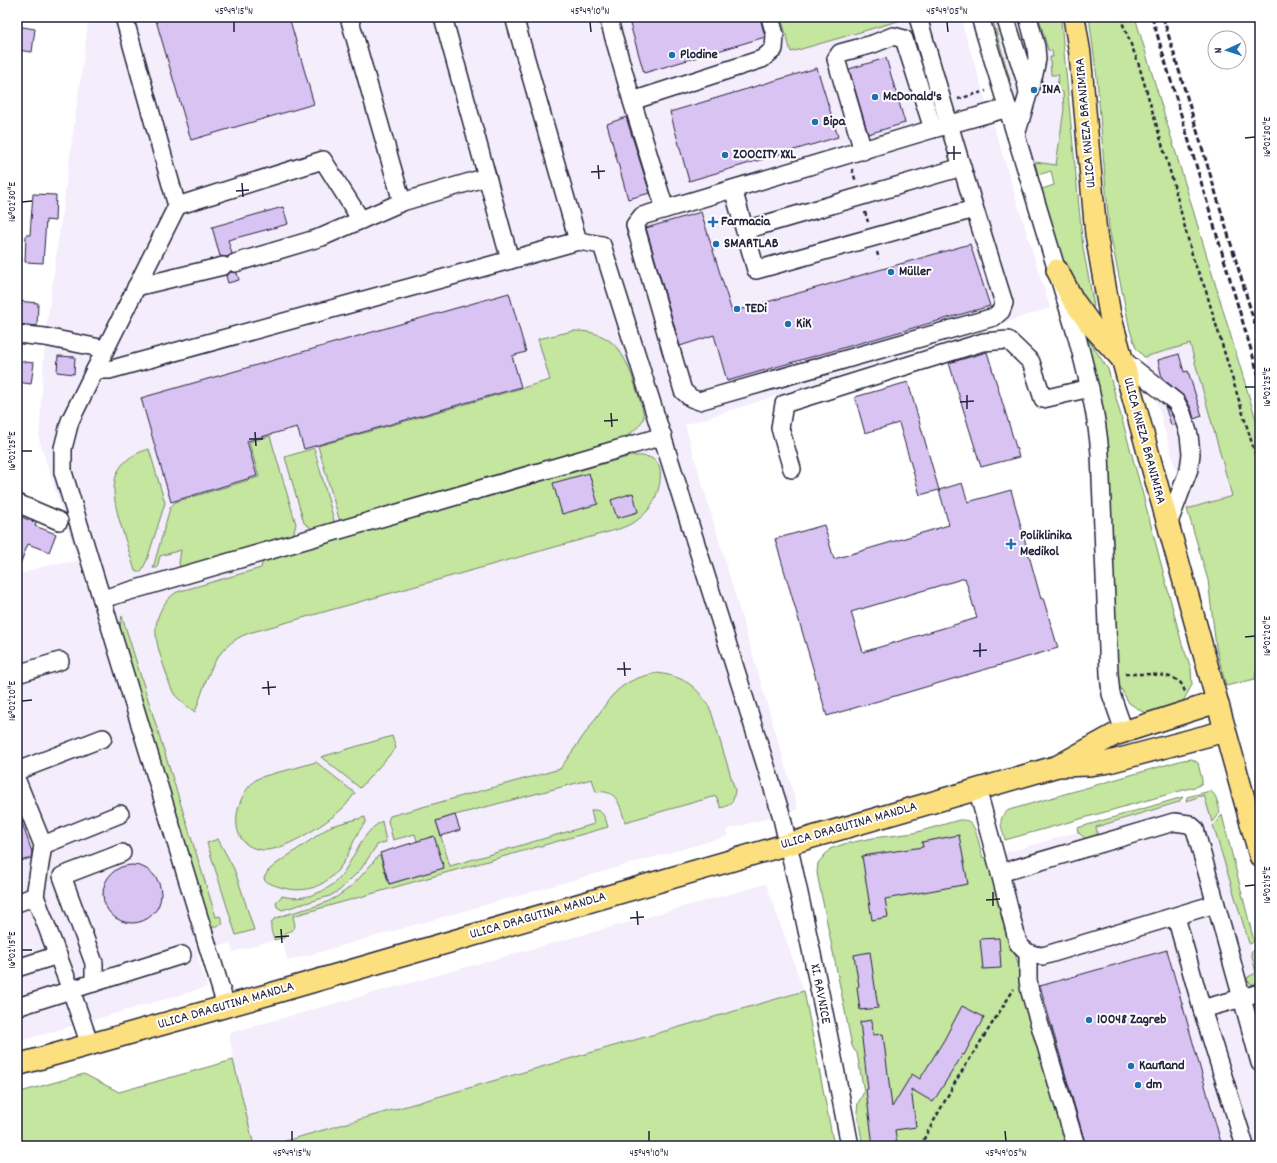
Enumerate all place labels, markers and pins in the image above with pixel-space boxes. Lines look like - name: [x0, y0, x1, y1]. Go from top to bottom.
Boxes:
- place label: Plodine: [680, 45, 718, 65]
- marker: Plodine: [667, 50, 677, 60]
- place label: INA: [1042, 80, 1061, 100]
- marker: INA: [1029, 85, 1039, 95]
- place label: McDonald's: [883, 87, 942, 107]
- marker: McDonald's: [870, 92, 880, 102]
- place label: Bipa: [823, 112, 847, 132]
- marker: Bipa: [810, 117, 820, 127]
- place label: ZOOCITY XXL: [733, 145, 796, 165]
- marker: ZOOCITY XXL: [720, 150, 730, 160]
- place label: Farmacia: [721, 212, 771, 232]
- marker: Farmacia: [708, 217, 718, 227]
- place label: SMARTLAB: [724, 234, 779, 254]
- marker: SMARTLAB: [711, 239, 721, 249]
- place label: Müller: [899, 262, 932, 282]
- marker: Müller: [886, 267, 896, 277]
- place label: TEDi: [745, 299, 767, 319]
- marker: TEDi: [732, 304, 742, 314]
- place label: KiK: [796, 314, 812, 334]
- marker: KiK: [783, 319, 793, 329]
- place label: Poliklinika Medikol: [1020, 526, 1073, 562]
- marker: Poliklinika Medikol: [1005, 538, 1017, 550]
- place label: 10048 Zagreb: [1097, 1010, 1166, 1030]
- marker: 10048 Zagreb: [1084, 1015, 1094, 1025]
- place label: Kaufland: [1139, 1056, 1185, 1076]
- marker: Kaufland: [1126, 1061, 1136, 1071]
- place label: dm: [1146, 1075, 1163, 1095]
- marker: dm: [1133, 1080, 1143, 1090]

